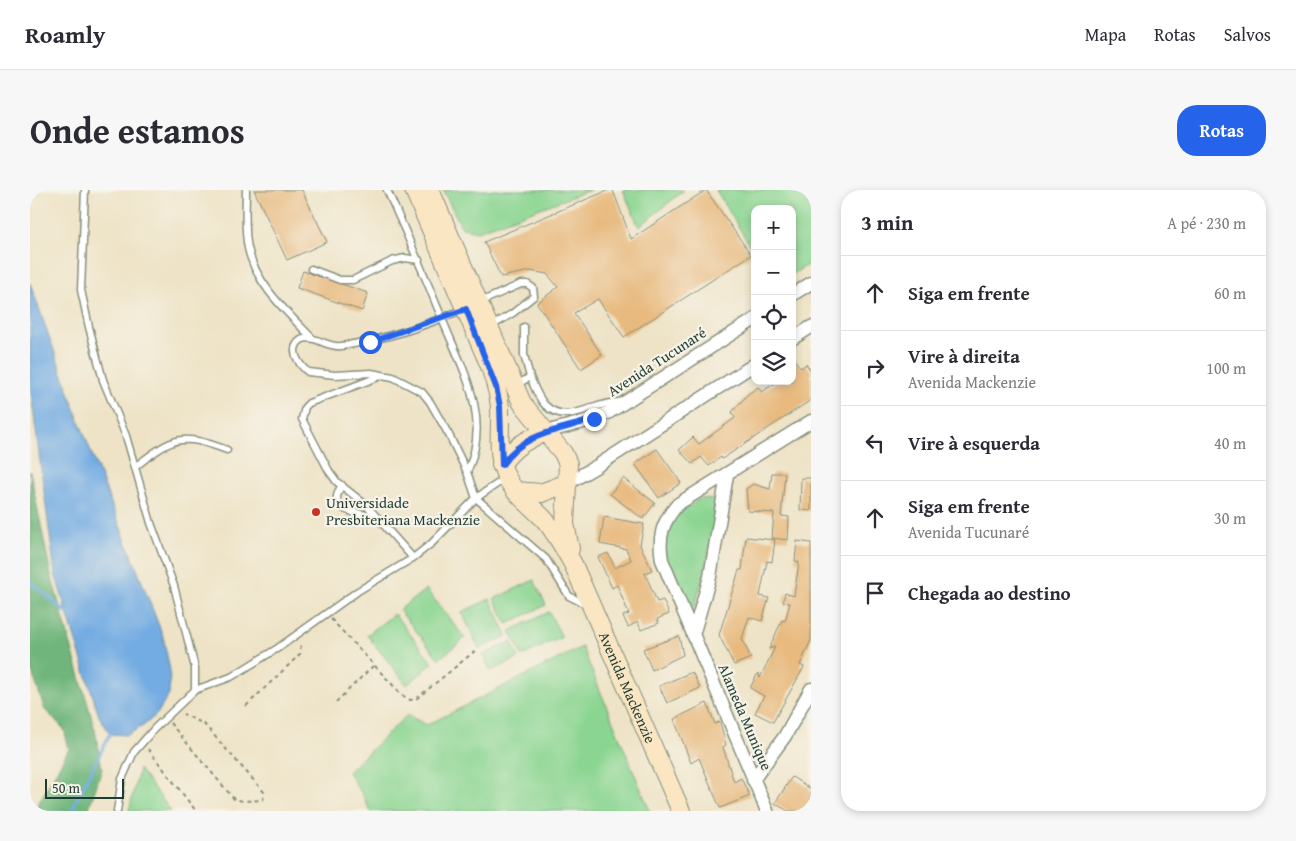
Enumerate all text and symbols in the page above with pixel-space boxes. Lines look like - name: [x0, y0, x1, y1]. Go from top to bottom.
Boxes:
- text: Roamly: [25, 17, 105, 52]
- text: Mapa: [1085, 21, 1126, 48]
- text: Rotas: [1154, 21, 1196, 48]
- text: Salvos: [1224, 21, 1271, 48]
- text: Onde estamos: [30, 105, 245, 156]
- button: Rotas: [1177, 105, 1266, 156]
- map controls: [751, 205, 796, 385]
- button: +: [751, 205, 796, 250]
- text: 3 min: [861, 207, 913, 238]
- text: A pé · 230 m: [1167, 211, 1246, 235]
- button: −: [751, 250, 796, 295]
- icon: ahead: [861, 279, 889, 307]
- text: Siga em frente: [908, 279, 1030, 307]
- text: 60 m: [1214, 281, 1246, 305]
- button: locate: [751, 295, 796, 340]
- street label: Avenida Tucunaré: [603, 322, 710, 401]
- route start: [359, 331, 382, 354]
- button: layers: [751, 340, 796, 385]
- text: Vire à direita: [908, 342, 1020, 370]
- icon: right: [861, 354, 889, 382]
- text: 100 m: [1206, 356, 1246, 380]
- text: Avenida Mackenzie: [908, 370, 1036, 394]
- route end: [583, 408, 606, 431]
- icon: left: [861, 429, 889, 457]
- text: Vire à esquerda: [908, 429, 1040, 457]
- text: 40 m: [1214, 431, 1246, 455]
- place label: Universidade Presbiteriana Mackenzie: [326, 492, 480, 530]
- text: Siga em frente: [908, 492, 1030, 520]
- icon: ahead: [861, 504, 889, 532]
- marker: Universidade Presbiteriana Mackenzie: [310, 506, 322, 518]
- text: 30 m: [1214, 506, 1246, 530]
- text: Avenida Tucunaré: [908, 520, 1029, 544]
- icon: arrive: [861, 579, 889, 607]
- text: Chegada ao destino: [908, 579, 1071, 607]
- street label: Avenida Mackenzie: [594, 628, 661, 747]
- street label: Alameda Munique: [713, 660, 777, 773]
- scale bar: [45, 776, 124, 799]
- text: 50 m: [52, 778, 80, 798]

